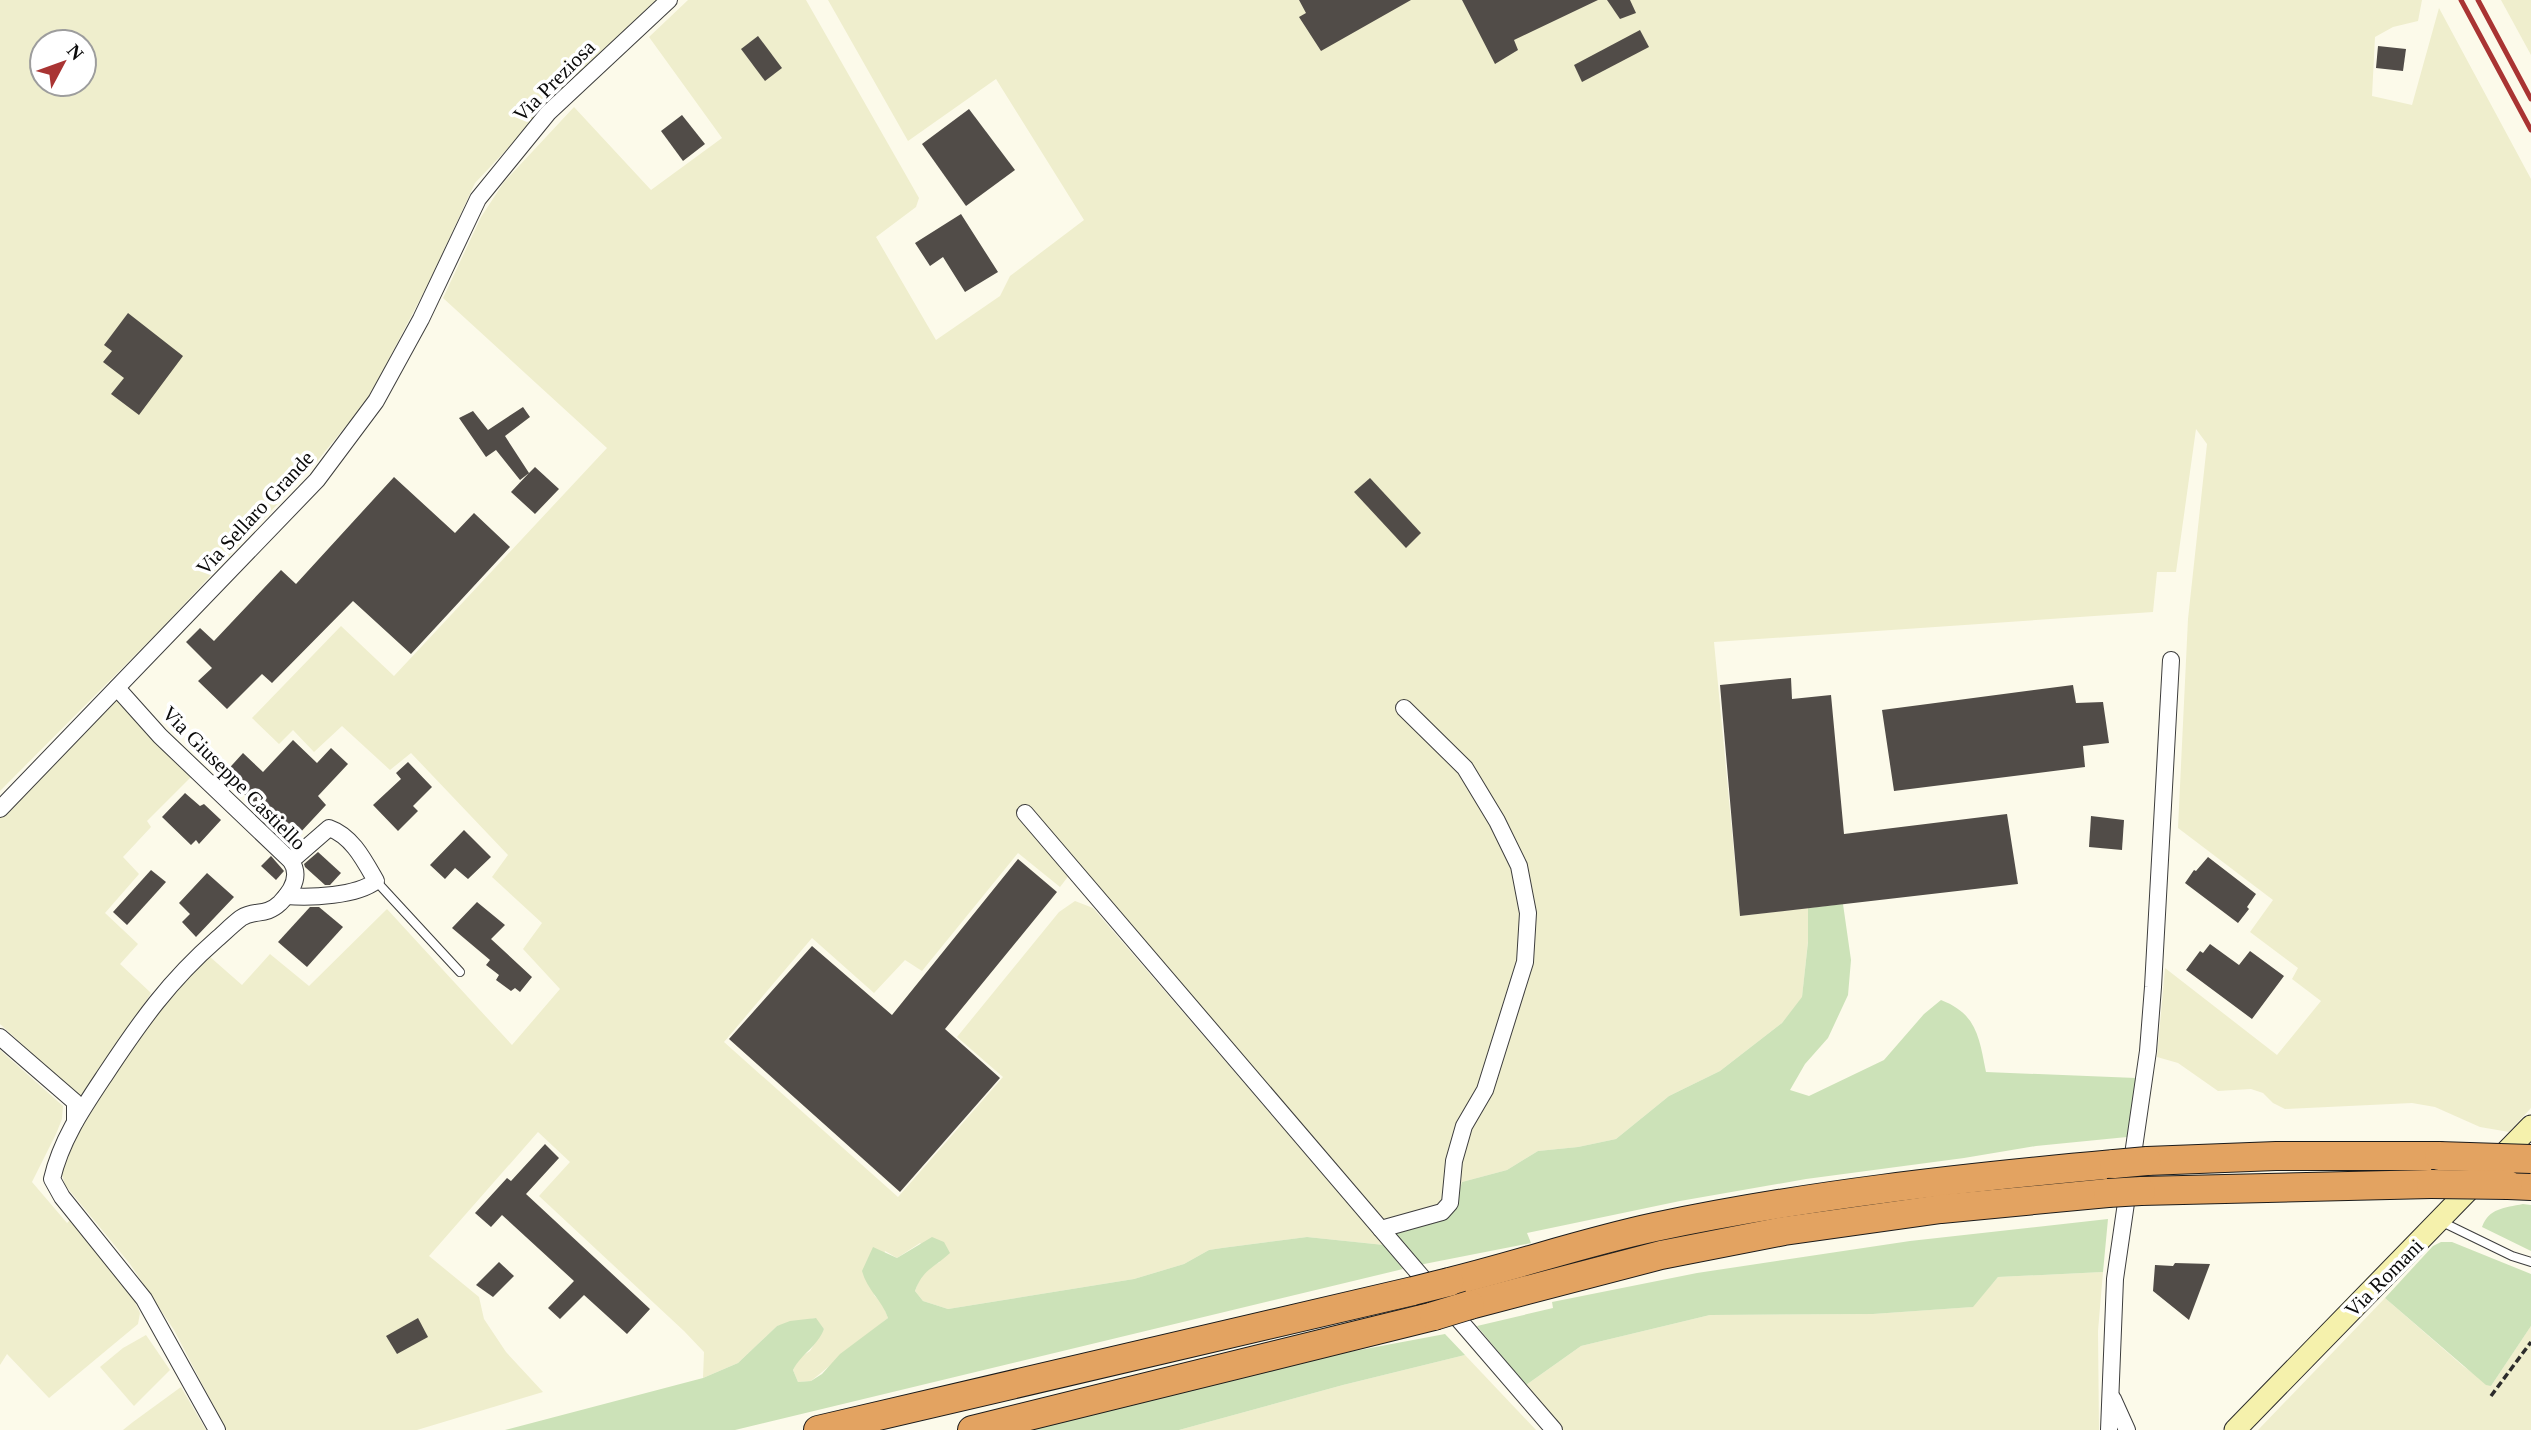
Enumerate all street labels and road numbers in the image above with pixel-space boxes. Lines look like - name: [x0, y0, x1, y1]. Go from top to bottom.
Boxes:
- street label: Via Preziosa: [508, 35, 600, 127]
- street label: Via Sellaro Grande: [191, 446, 319, 580]
- street label: Via Giuseppe Castiello: [157, 701, 311, 855]
- street label: Via Romani: [2340, 1234, 2428, 1322]

